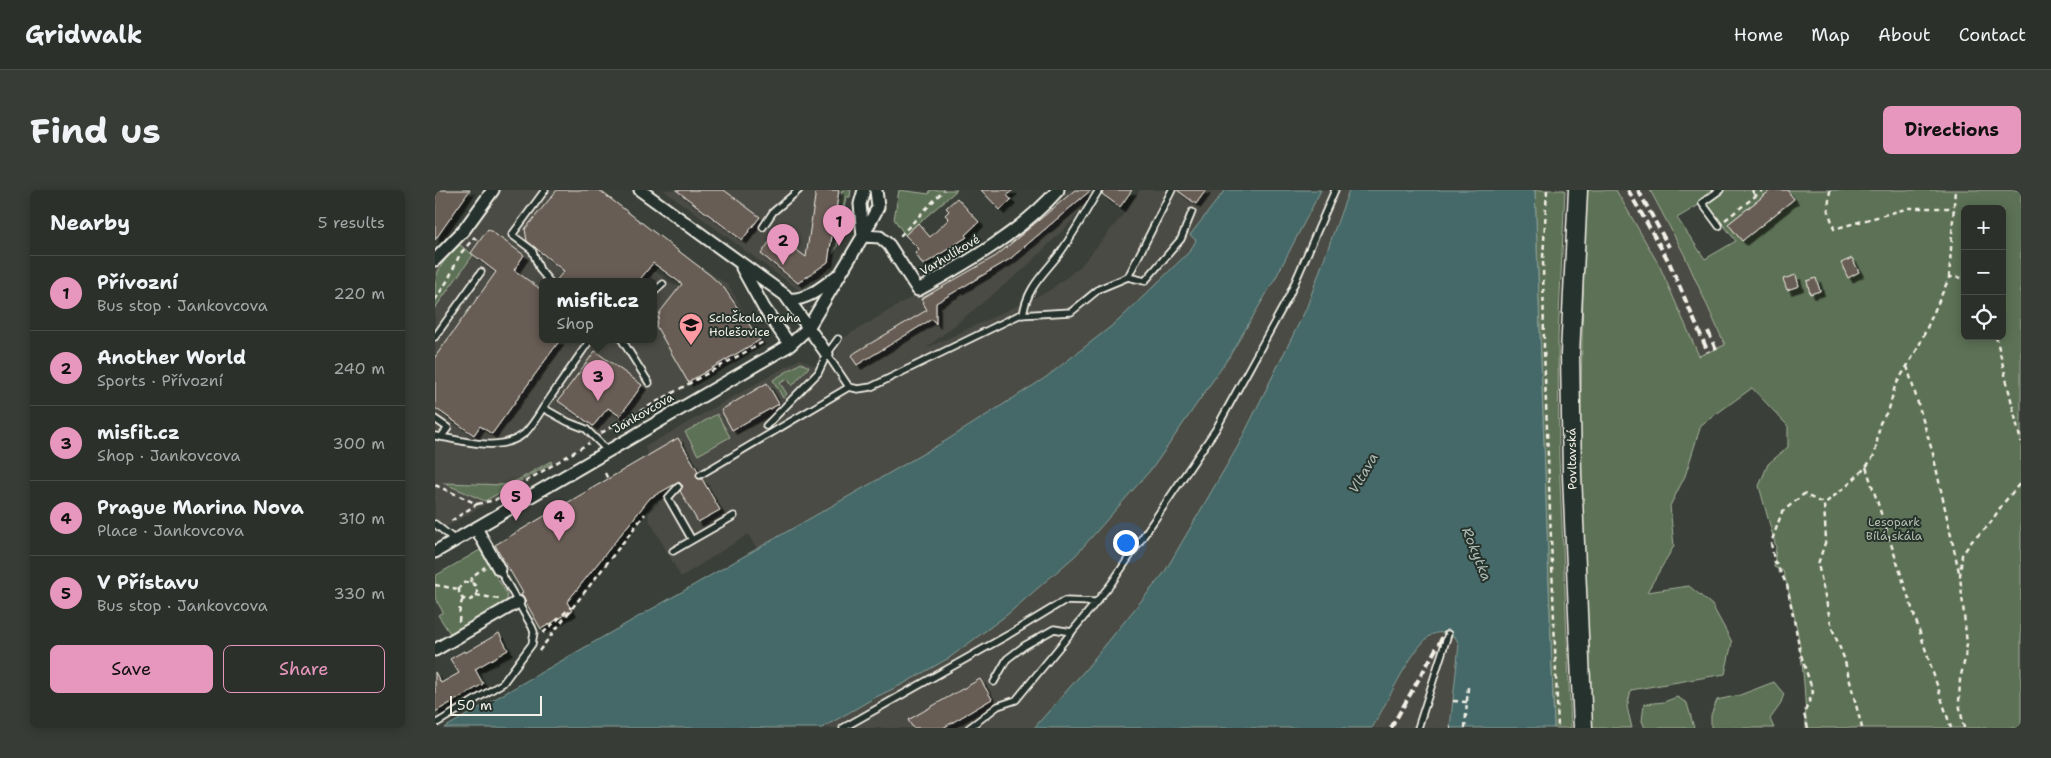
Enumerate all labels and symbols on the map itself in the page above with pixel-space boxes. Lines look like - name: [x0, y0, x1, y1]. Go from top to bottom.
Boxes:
- pin: 1: [823, 205, 855, 246]
- pin: 2: [767, 224, 799, 265]
- street label: Varhulíkové: [917, 231, 983, 279]
- place label: ScioŠkola Praha Holešovice: [709, 310, 801, 340]
- school or university icon: ScioŠkola Praha Holešovice: [678, 312, 704, 346]
- pin: 3: [582, 360, 614, 401]
- street label: Jankovcova: [610, 389, 677, 437]
- street label: Povltavská: [1563, 427, 1581, 490]
- water label: Vltava: [1344, 449, 1382, 497]
- pin: 5: [500, 480, 532, 521]
- pin: 4: [543, 500, 575, 541]
- park label: Lesopark Bílá skála: [1866, 514, 1923, 544]
- water label: Rokytka: [1458, 525, 1496, 583]
- your location: [1113, 530, 1139, 556]
- scale bar: [450, 693, 543, 716]

